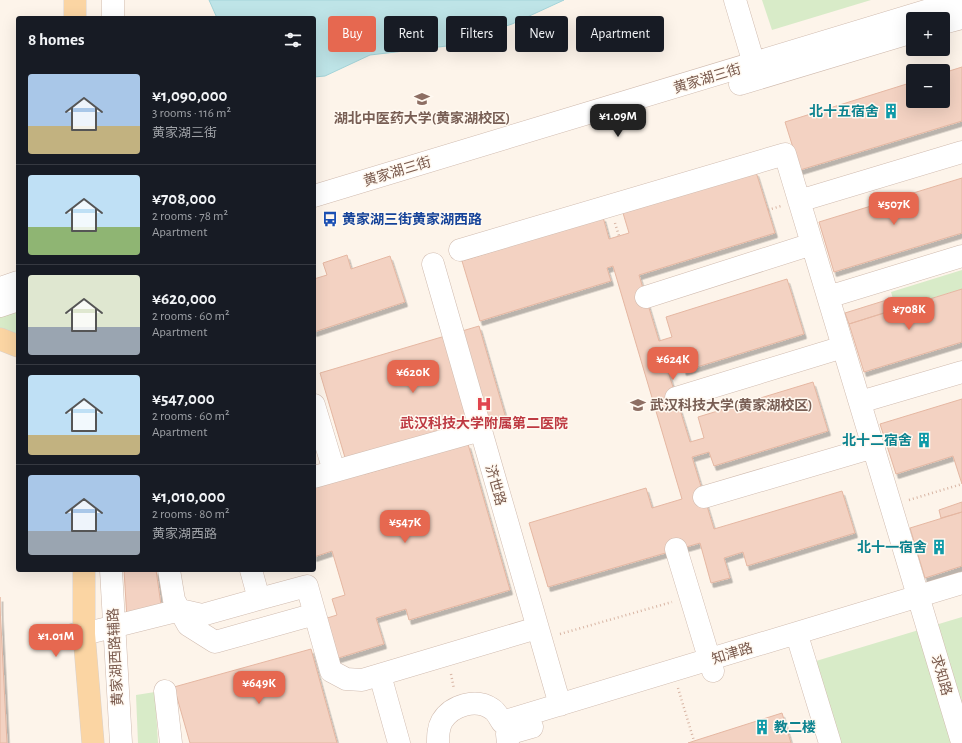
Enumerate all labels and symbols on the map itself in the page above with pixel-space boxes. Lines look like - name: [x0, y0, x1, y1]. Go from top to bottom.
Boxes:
- street label: 黄家湖三街: [671, 60, 743, 96]
- school or university icon: 湖北中医药大学(黄家湖校区): [413, 90, 431, 108]
- building icon: 北十五宿舍: [882, 102, 900, 120]
- place label: 北十五宿舍: [809, 103, 879, 119]
- pin: ¥1.09M: [585, 104, 651, 138]
- place label: 湖北中医药大学(黄家湖校区): [334, 110, 510, 126]
- street label: 黄家湖三街: [361, 153, 433, 189]
- pin: ¥507K: [866, 192, 922, 226]
- bus stop icon: 黄家湖三街黄家湖西路: [321, 210, 339, 228]
- place label: 黄家湖三街黄家湖西路: [342, 211, 482, 227]
- pin: ¥708K: [881, 297, 937, 331]
- pin: ¥624K: [645, 347, 701, 381]
- pin: ¥620K: [385, 360, 441, 394]
- hospital icon: 武汉科技大学附属第二医院: [475, 395, 493, 413]
- school or university icon: 武汉科技大学(黄家湖校区): [629, 396, 647, 414]
- place label: 武汉科技大学(黄家湖校区): [650, 397, 812, 413]
- place label: 武汉科技大学附属第二医院: [400, 415, 568, 431]
- building icon: 北十二宿舍: [915, 431, 933, 449]
- place label: 北十二宿舍: [842, 432, 912, 448]
- street label: 济世路: [483, 463, 509, 507]
- pin: ¥547K: [377, 510, 433, 544]
- building icon: 北十一宿舍: [930, 538, 948, 556]
- place label: 北十一宿舍: [857, 539, 927, 555]
- street label: 黄家湖西路辅路: [104, 608, 126, 706]
- pin: ¥1.01M: [23, 624, 89, 658]
- street label: 知津路: [710, 640, 754, 667]
- street label: 求知路: [929, 653, 955, 697]
- pin: ¥649K: [231, 671, 287, 705]
- building icon: 教二楼: [753, 718, 771, 736]
- place label: 教二楼: [774, 720, 816, 735]

